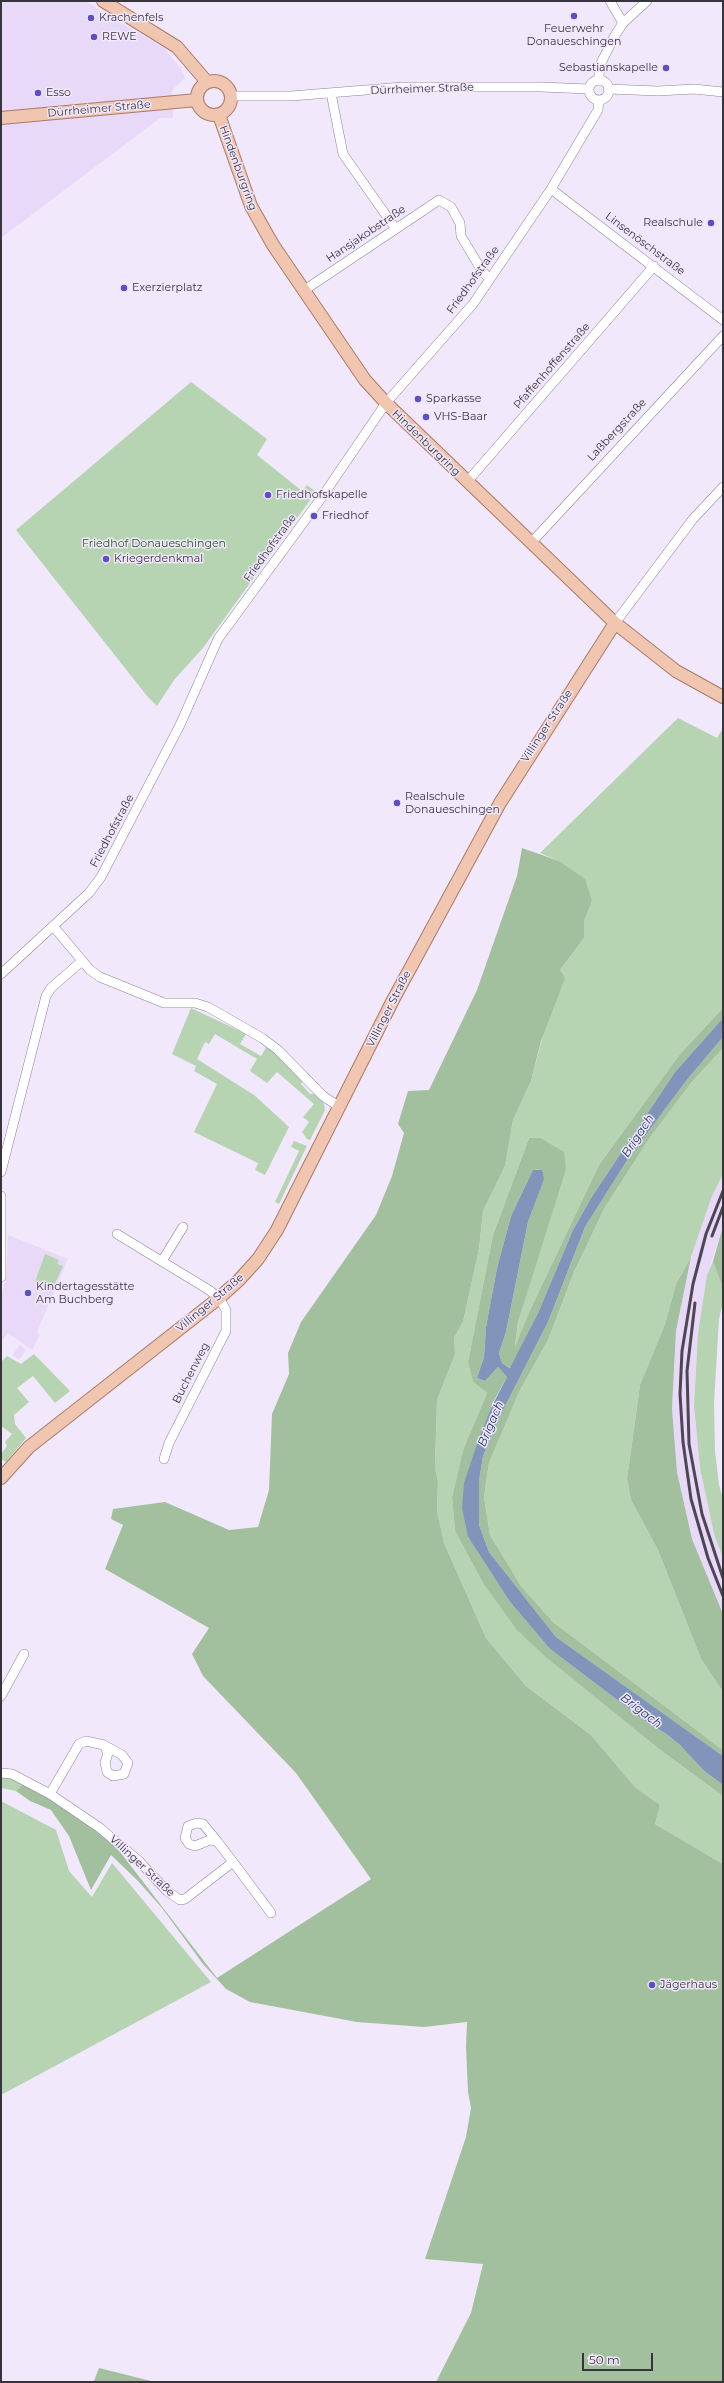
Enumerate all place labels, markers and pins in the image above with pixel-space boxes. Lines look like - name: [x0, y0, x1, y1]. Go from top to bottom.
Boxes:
- place label: Krachenfels: [99, 11, 163, 25]
- marker: Feuerwehr Donaueschingen: [569, 11, 579, 21]
- marker: Krachenfels: [86, 13, 96, 23]
- place label: Feuerwehr Donaueschingen: [527, 22, 621, 48]
- place label: REWE: [102, 30, 137, 44]
- marker: REWE: [89, 32, 99, 42]
- place label: Sebastianskapelle: [559, 61, 658, 75]
- marker: Sebastianskapelle: [661, 63, 671, 73]
- place label: Esso: [46, 86, 71, 100]
- marker: Esso: [33, 88, 43, 98]
- place label: Realschule: [643, 216, 703, 230]
- marker: Realschule: [706, 218, 716, 228]
- place label: Exerzierplatz: [132, 281, 202, 295]
- marker: Exerzierplatz: [119, 283, 129, 293]
- place label: Sparkasse: [426, 392, 481, 406]
- marker: Sparkasse: [413, 394, 423, 404]
- place label: VHS-Baar: [434, 410, 487, 424]
- marker: VHS-Baar: [421, 412, 431, 422]
- place label: Friedhofskapelle: [276, 488, 367, 502]
- marker: Friedhofskapelle: [263, 490, 273, 500]
- place label: Friedhof: [322, 509, 368, 523]
- marker: Friedhof: [309, 511, 319, 521]
- place label: Kriegerdenkmal: [114, 552, 203, 566]
- marker: Kriegerdenkmal: [101, 554, 111, 564]
- place label: Realschule Donaueschingen: [405, 790, 500, 816]
- marker: Realschule Donaueschingen: [392, 798, 402, 808]
- place label: Kindertagesstätte Am Buchberg: [36, 1280, 134, 1306]
- marker: Kindertagesstätte Am Buchberg: [23, 1288, 33, 1298]
- place label: Jägerhaus: [660, 1978, 717, 1992]
- marker: Jägerhaus: [647, 1980, 657, 1990]

